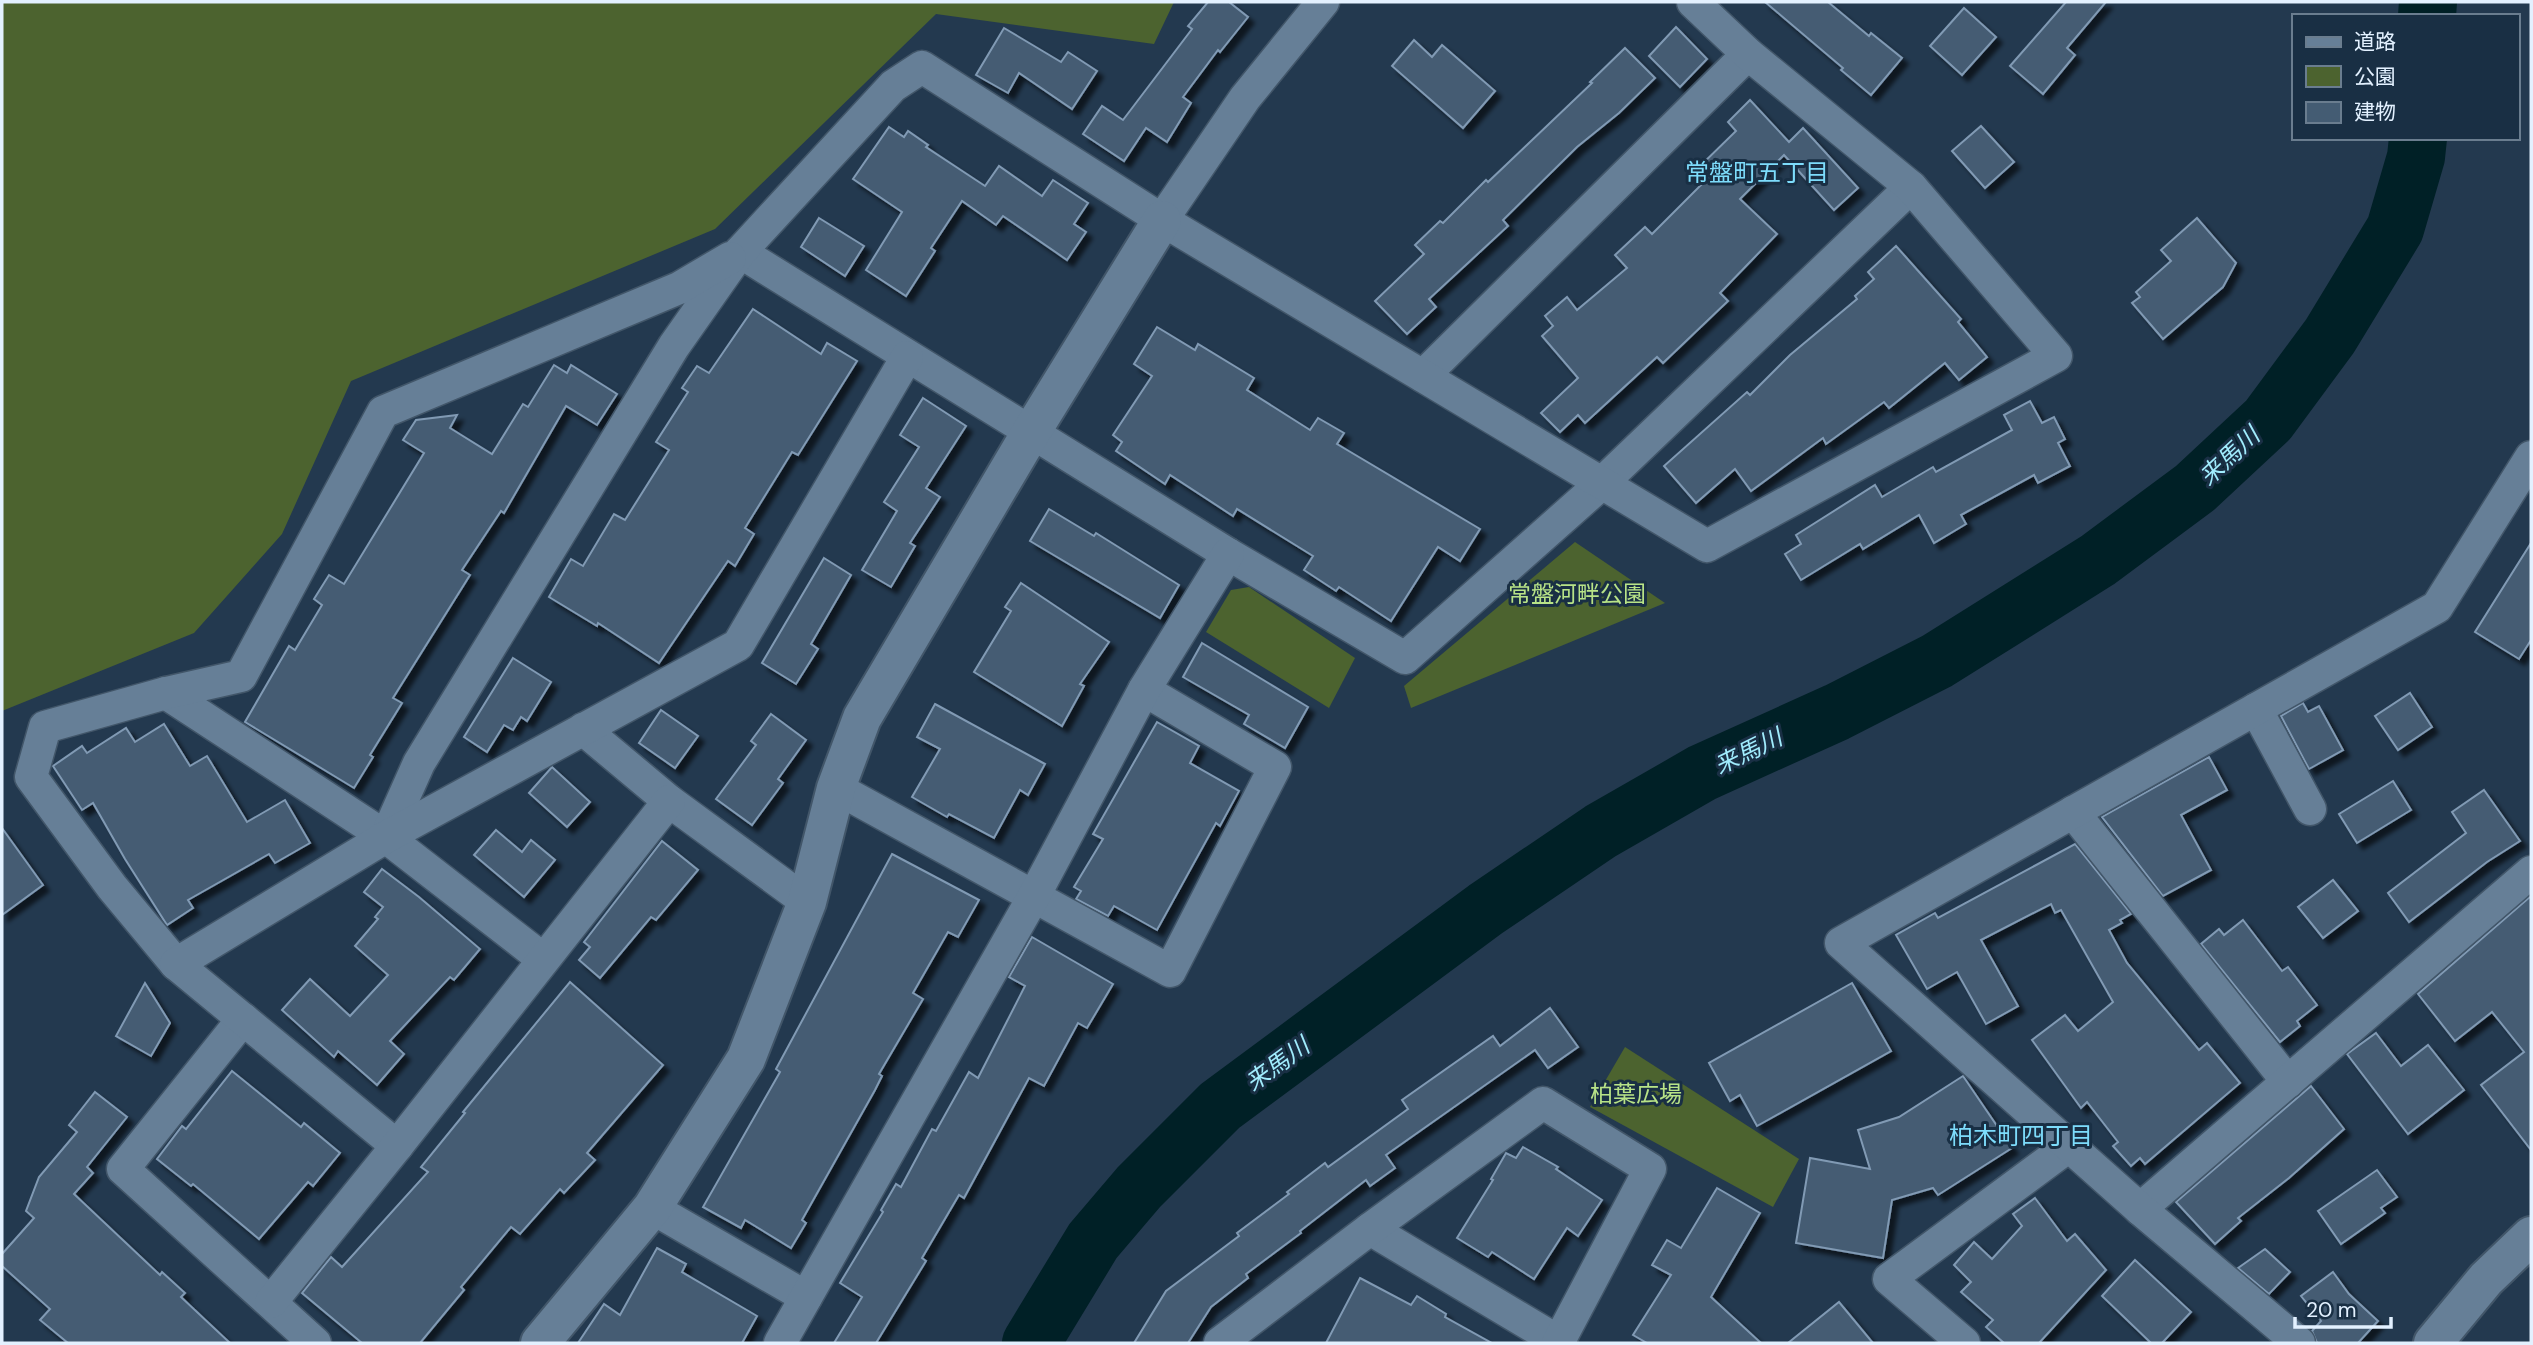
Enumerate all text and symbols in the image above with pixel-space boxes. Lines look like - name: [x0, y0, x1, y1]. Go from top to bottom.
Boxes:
- legend: [2292, 14, 2519, 140]
- text: 道路: [2354, 28, 2396, 56]
- text: 公園: [2354, 63, 2396, 91]
- text: 建物: [2354, 98, 2396, 126]
- district label: 常盤町五丁目: [1685, 157, 1829, 188]
- water label: 来馬川: [2192, 418, 2268, 492]
- park label: 常盤河畔公園: [1508, 579, 1646, 609]
- water label: 来馬川: [1709, 720, 1790, 781]
- water label: 来馬川: [1239, 1029, 1318, 1098]
- park label: 柏葉広場: [1590, 1079, 1682, 1109]
- district label: 柏木町四丁目: [1949, 1120, 2093, 1151]
- scale bar: [2295, 1286, 2391, 1330]
- text: 20 m: [2306, 1296, 2357, 1324]

